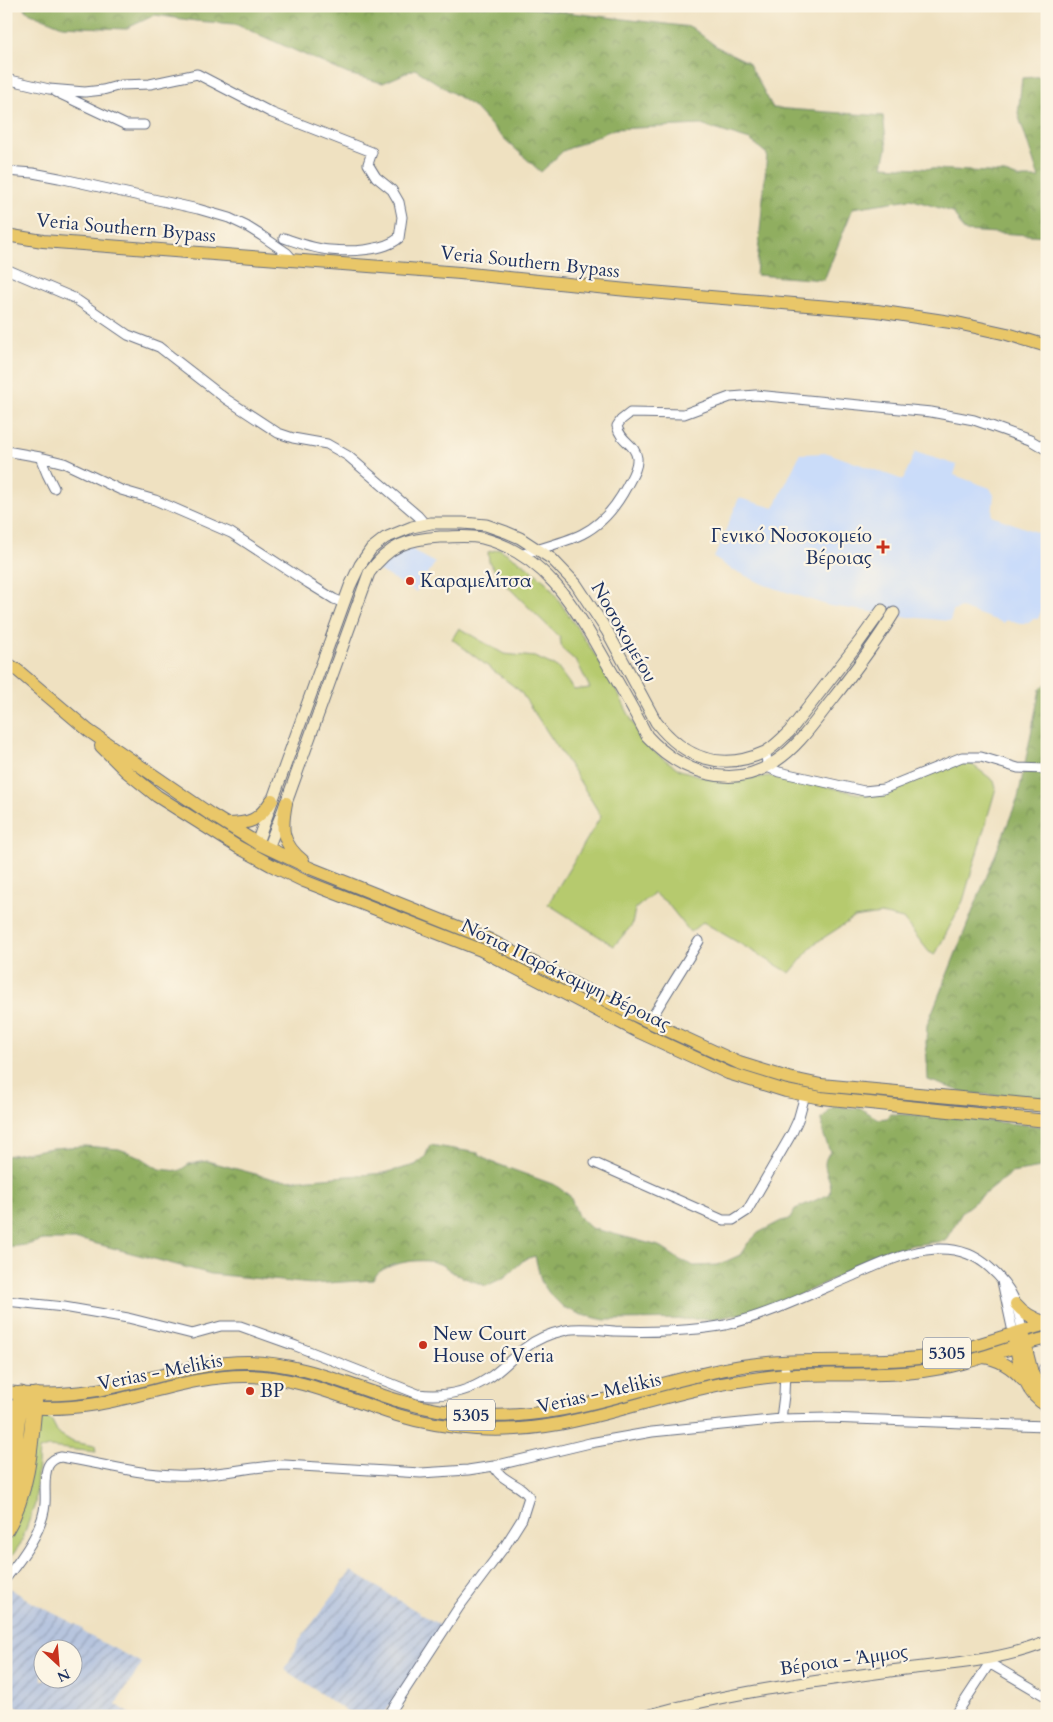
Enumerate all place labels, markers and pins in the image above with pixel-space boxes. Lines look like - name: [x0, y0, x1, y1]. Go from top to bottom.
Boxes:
- place label: Γενικό Νοσοκομείο Βέροιας: [711, 523, 872, 571]
- marker: Γενικό Νοσοκομείο Βέροιας: [876, 540, 890, 554]
- place label: Καραμελίτσα: [420, 568, 532, 594]
- marker: Καραμελίτσα: [404, 575, 416, 587]
- place label: New Court House of Veria: [433, 1321, 554, 1369]
- marker: New Court House of Veria: [417, 1339, 429, 1351]
- place label: BP: [260, 1378, 284, 1404]
- marker: BP: [244, 1385, 256, 1397]

